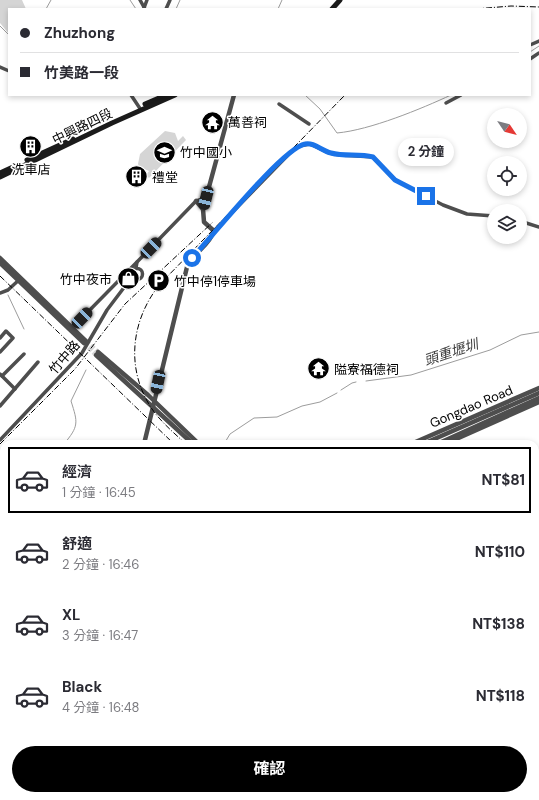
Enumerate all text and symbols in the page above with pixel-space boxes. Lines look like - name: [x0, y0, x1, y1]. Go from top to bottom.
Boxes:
- text: Zhuzhong: [44, 23, 115, 43]
- text: 竹美路一段: [44, 63, 119, 83]
- street label: 中興路四段: [49, 105, 115, 148]
- north arrow: [487, 108, 527, 148]
- map controls: [487, 108, 527, 244]
- temple icon: 萬善祠: [199, 109, 225, 135]
- place label: 萬善祠: [228, 114, 267, 131]
- building icon: 洗車店: [18, 134, 44, 160]
- callout: 2 分鐘: [398, 138, 454, 166]
- school or university icon: 竹中國小: [151, 139, 177, 165]
- text: 2 分鐘: [408, 143, 444, 160]
- place label: 竹中國小: [180, 144, 232, 161]
- button: locate: [487, 156, 527, 196]
- place label: 洗車店: [11, 161, 51, 178]
- building icon: 禮堂: [123, 164, 149, 190]
- place label: 禮堂: [152, 169, 178, 186]
- car: [197, 185, 215, 211]
- route end: [417, 187, 435, 205]
- button: layers: [487, 204, 527, 244]
- car: [138, 235, 164, 261]
- route start: [183, 249, 201, 267]
- shop icon: 竹中夜市: [115, 266, 141, 292]
- parking icon: 竹中停1停車場: [145, 268, 171, 294]
- place label: 竹中夜市: [60, 271, 112, 288]
- place label: 竹中停1停車場: [174, 273, 256, 290]
- car: [69, 305, 95, 331]
- water label: 頭重壢圳: [422, 334, 482, 369]
- street label: 竹中路: [45, 337, 84, 378]
- temple icon: 隘寮福德祠: [305, 356, 331, 382]
- place label: 隘寮福德祠: [334, 361, 399, 378]
- car: [150, 369, 166, 395]
- street label: Gongdao Road: [427, 381, 515, 432]
- icon: car: [14, 462, 50, 498]
- text: 經濟: [62, 462, 92, 482]
- text: NT$81: [482, 470, 525, 490]
- text: 1 分鐘 · 16:45: [62, 484, 136, 501]
- icon: car: [14, 534, 50, 570]
- text: 舒適: [62, 534, 92, 554]
- text: NT$110: [475, 542, 525, 562]
- text: 2 分鐘 · 16:46: [62, 556, 139, 573]
- text: XL: [62, 605, 80, 625]
- icon: car: [14, 606, 50, 642]
- text: NT$138: [472, 614, 525, 634]
- text: 3 分鐘 · 16:47: [62, 627, 138, 644]
- text: Black: [62, 677, 102, 697]
- icon: car: [14, 678, 50, 714]
- text: NT$118: [476, 686, 525, 706]
- text: 4 分鐘 · 16:48: [62, 699, 139, 716]
- button: 確認: [12, 746, 527, 792]

